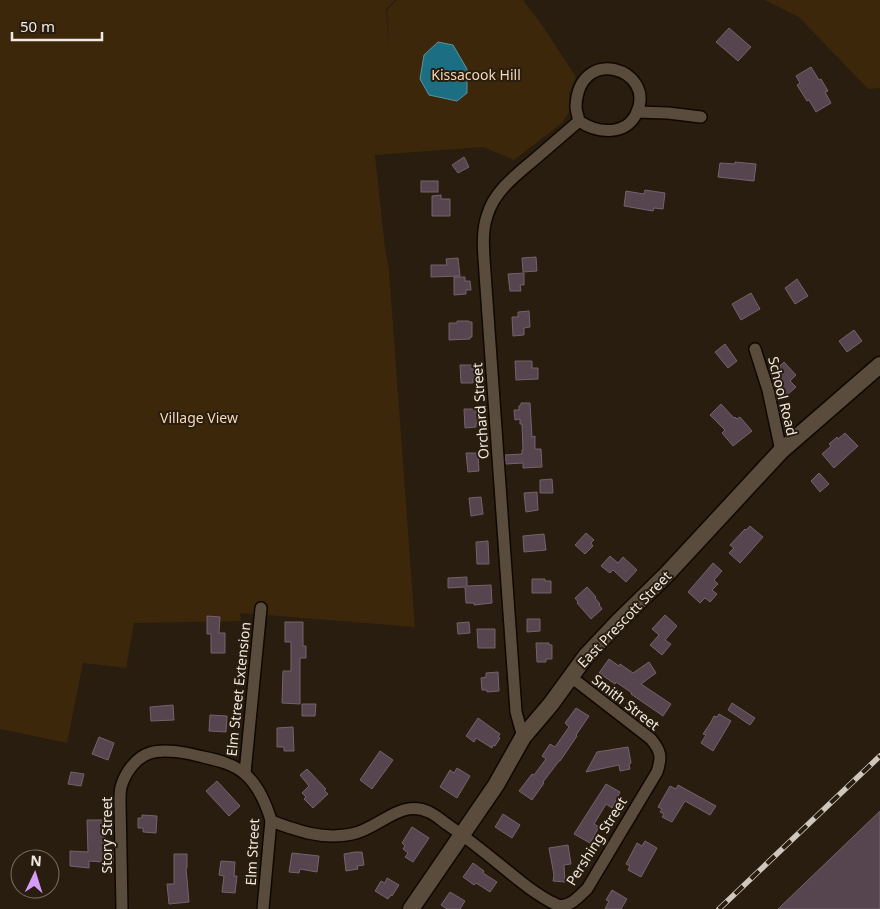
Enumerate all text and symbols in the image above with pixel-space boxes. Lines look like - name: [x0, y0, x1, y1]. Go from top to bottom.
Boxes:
- scale bar: [12, 10, 102, 42]
- text: 50 m: [20, 16, 55, 36]
- park label: Kissacook Hill: [431, 65, 521, 84]
- street label: School Road: [764, 354, 802, 438]
- street label: Orchard Street: [467, 362, 493, 460]
- park label: Village View: [160, 408, 238, 427]
- street label: East Prescott Street: [573, 566, 675, 672]
- street label: Elm Street Extension: [221, 621, 255, 757]
- street label: Smith Street: [588, 670, 664, 734]
- street label: Pershing Street: [561, 793, 631, 889]
- street label: Story Street: [97, 797, 116, 873]
- street label: Elm Street: [241, 818, 263, 886]
- north arrow: [10, 849, 60, 899]
- text: N: [30, 851, 42, 870]

